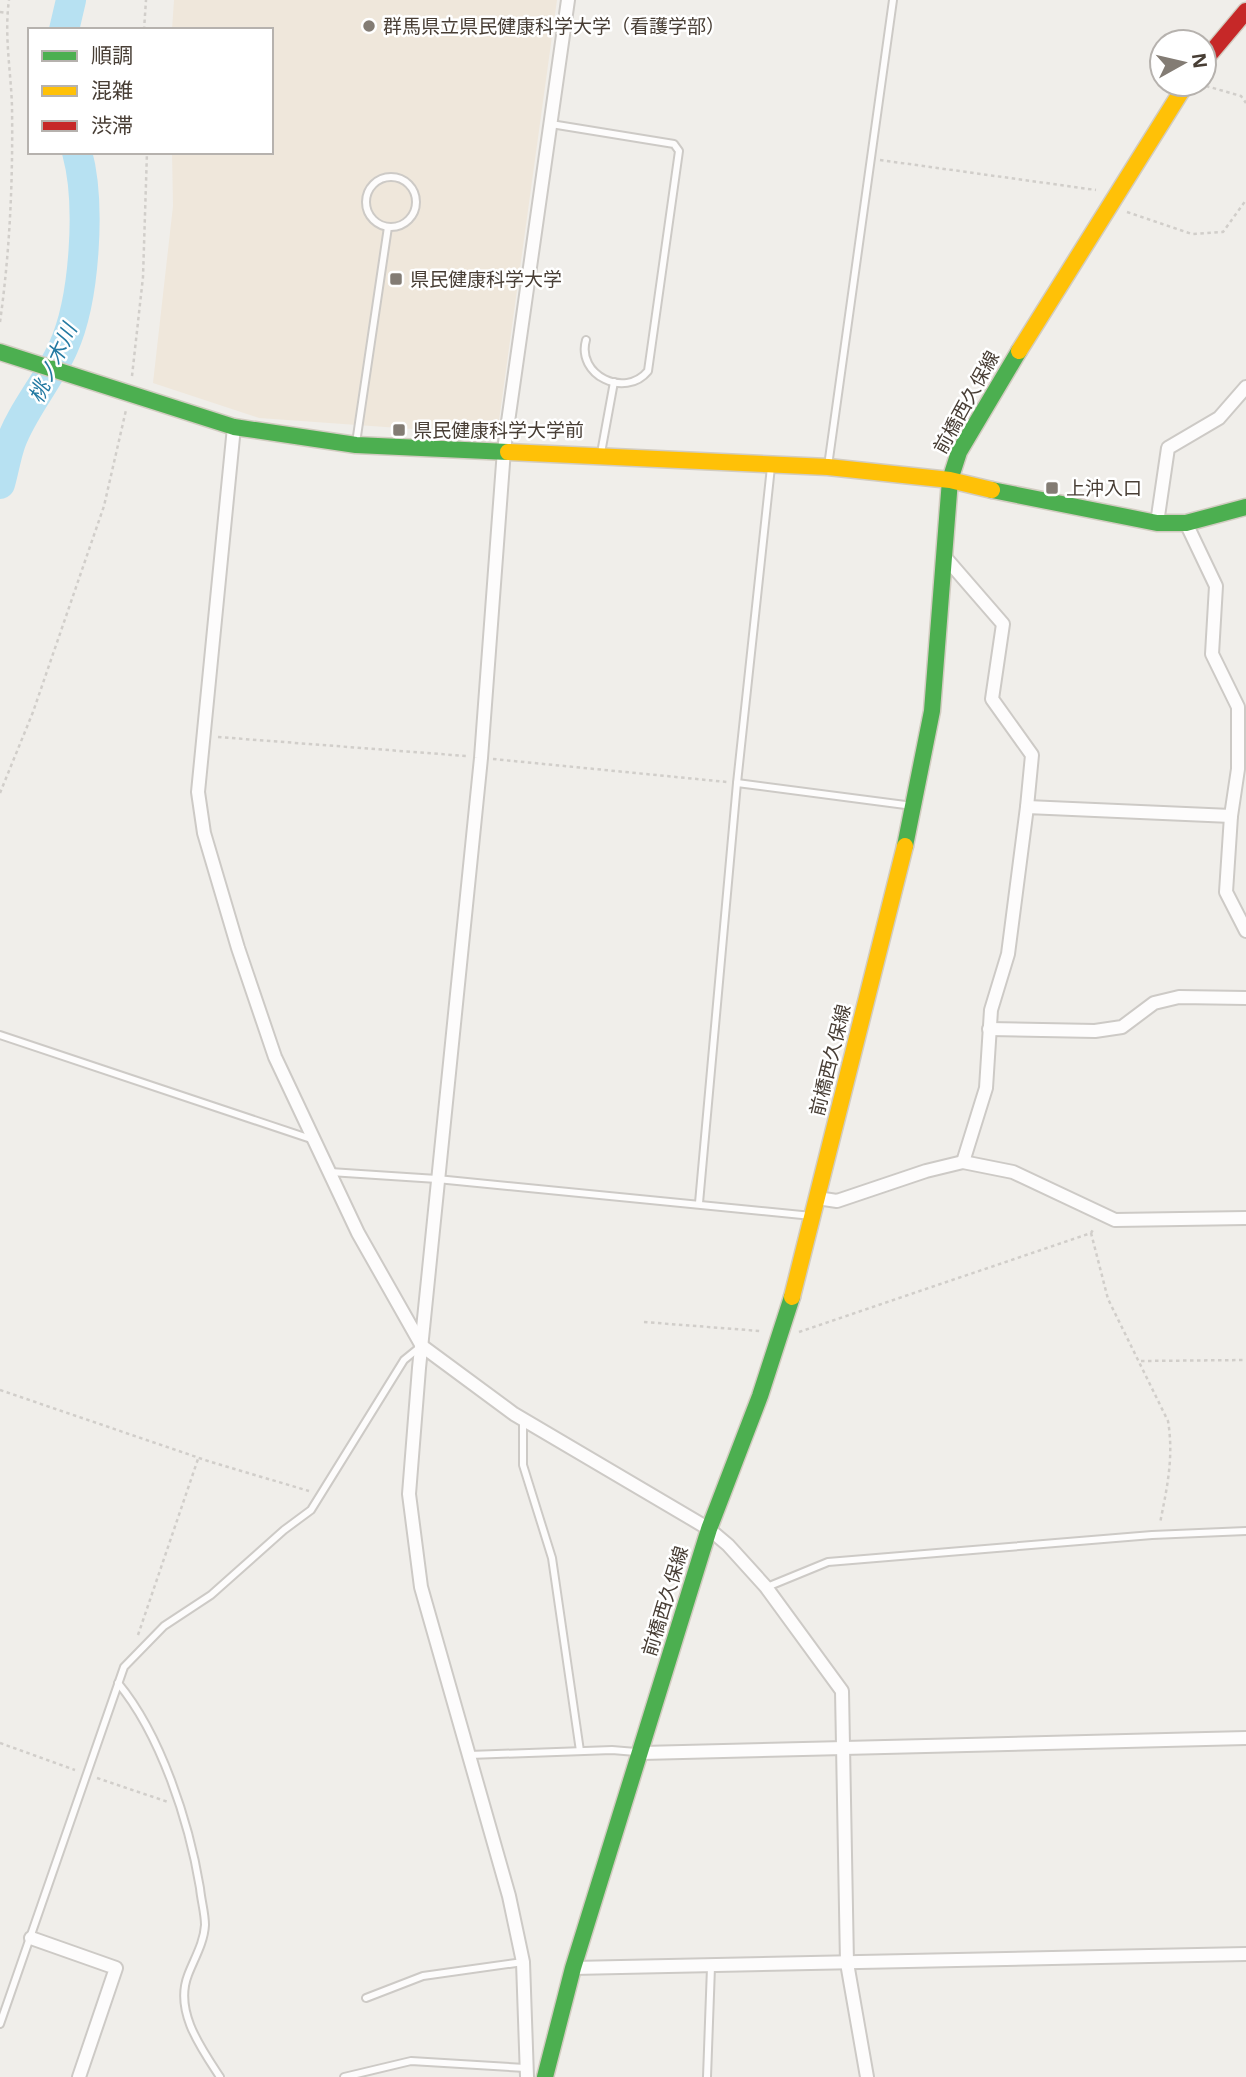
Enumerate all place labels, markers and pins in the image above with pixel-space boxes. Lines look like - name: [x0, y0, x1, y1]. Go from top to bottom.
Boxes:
- place label: 群馬県立県民健康科学大学（看護学部）: [383, 13, 725, 39]
- marker: 群馬県立県民健康科学大学（看護学部）: [361, 18, 377, 34]
- place label: 県民健康科学大学: [410, 266, 562, 292]
- marker: 県民健康科学大学: [388, 271, 404, 287]
- place label: 県民健康科学大学前: [413, 417, 584, 443]
- marker: 県民健康科学大学前: [391, 422, 407, 438]
- place label: 上沖入口: [1066, 475, 1142, 501]
- marker: 上沖入口: [1044, 480, 1060, 496]

